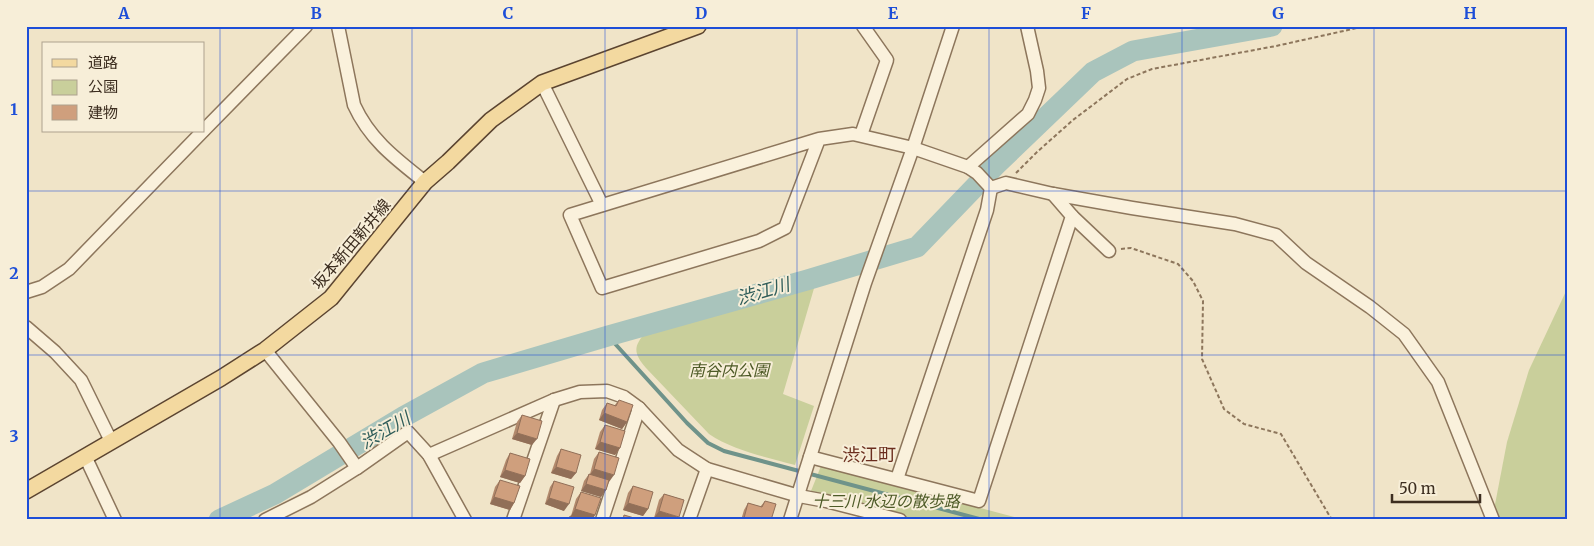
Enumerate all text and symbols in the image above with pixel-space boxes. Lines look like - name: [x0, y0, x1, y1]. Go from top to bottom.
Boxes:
- text: A: [117, 3, 130, 23]
- text: B: [310, 3, 322, 23]
- text: C: [503, 3, 513, 23]
- text: D: [695, 3, 707, 23]
- text: E: [888, 3, 899, 23]
- text: F: [1081, 3, 1091, 23]
- text: G: [1272, 3, 1284, 23]
- text: H: [1463, 3, 1477, 23]
- legend: [42, 42, 205, 132]
- text: 道路: [88, 53, 118, 72]
- text: 公園: [88, 77, 118, 96]
- text: 1: [10, 99, 18, 119]
- text: 建物: [88, 103, 118, 122]
- street label: 坂本新田新井線: [307, 195, 395, 293]
- text: 2: [9, 263, 19, 283]
- water label: 渋江川: [734, 272, 794, 309]
- park label: 南谷内公園: [689, 360, 771, 380]
- water label: 渋江川: [356, 406, 416, 453]
- text: 3: [9, 426, 19, 446]
- district label: 渋江町: [842, 443, 896, 466]
- scale bar: [1392, 471, 1479, 503]
- text: 50 m: [1399, 479, 1436, 498]
- park label: 十三川 水辺の散歩路: [812, 491, 962, 511]

